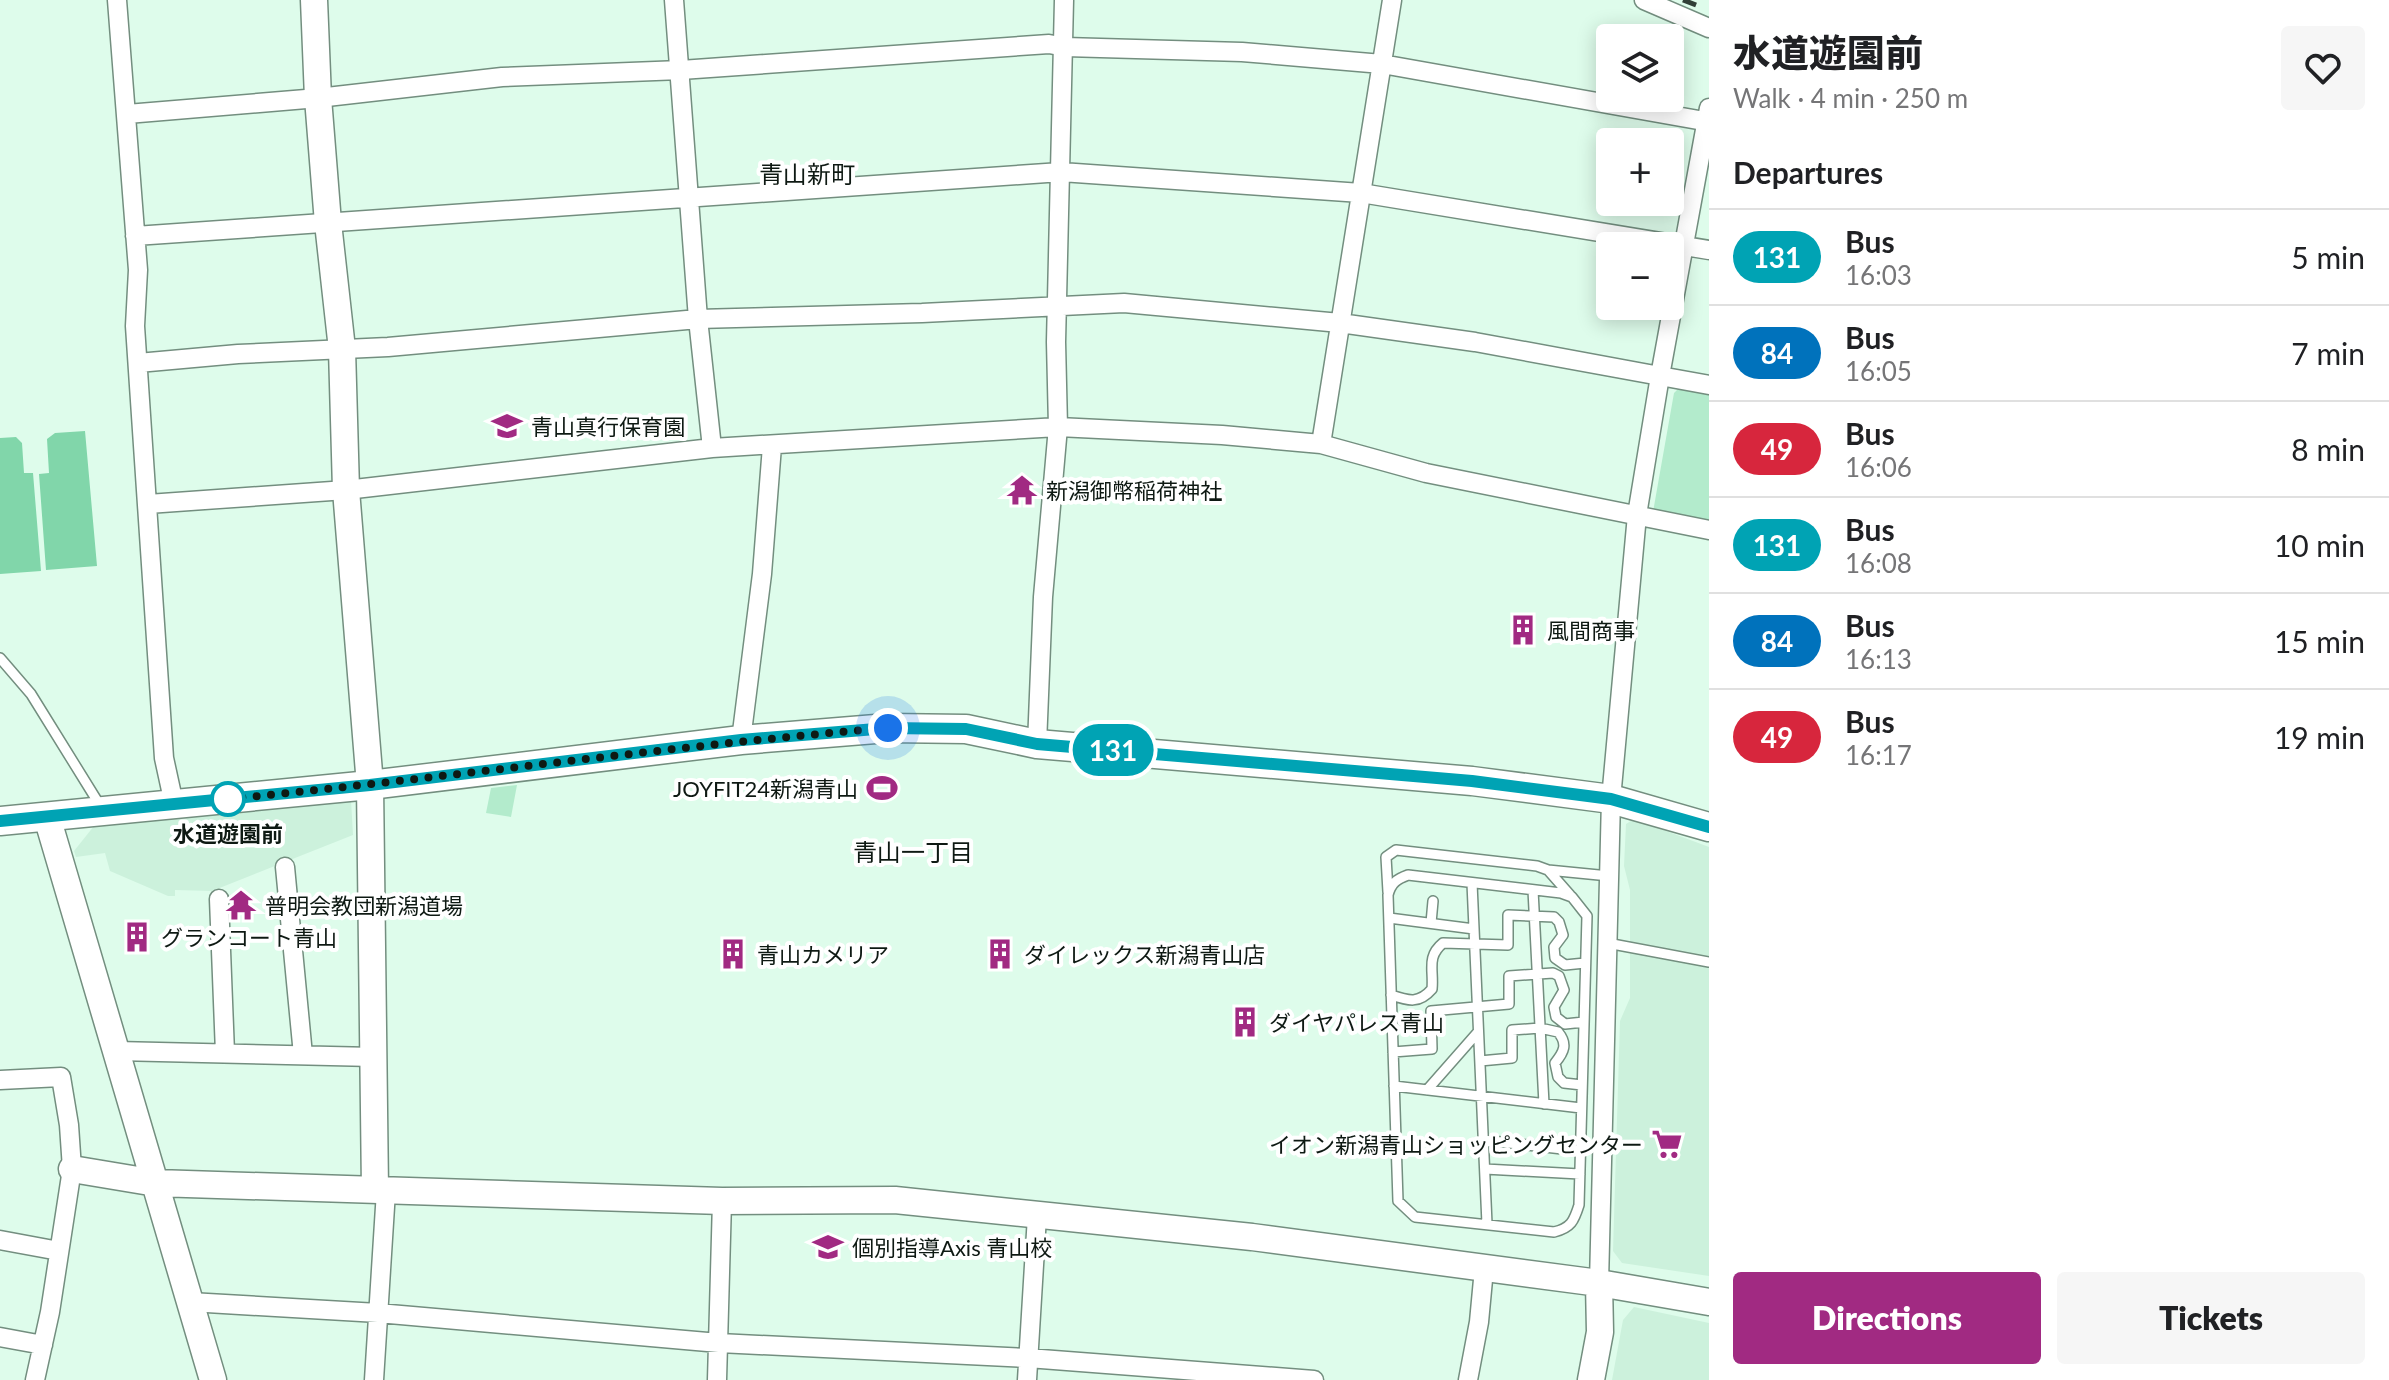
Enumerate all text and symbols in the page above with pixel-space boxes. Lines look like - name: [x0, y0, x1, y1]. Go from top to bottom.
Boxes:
- map controls: [1596, 24, 1684, 320]
- button: layers: [1596, 24, 1684, 112]
- button: heart: [2281, 26, 2365, 110]
- text: 水道遊園前: [1733, 29, 1923, 75]
- text: Walk · 4 min · 250 m: [1733, 82, 1968, 114]
- button: +: [1596, 128, 1684, 216]
- text: Departures: [1733, 154, 1883, 190]
- district label: 青山新町: [759, 159, 855, 188]
- text: Bus: [1845, 223, 1895, 259]
- button: −: [1596, 232, 1684, 320]
- text: 5 min: [2291, 239, 2365, 275]
- text: 131: [1753, 240, 1801, 274]
- text: 16:03: [1845, 259, 1912, 291]
- text: Bus: [1845, 319, 1895, 355]
- text: 7 min: [2291, 335, 2365, 371]
- text: 84: [1761, 336, 1793, 370]
- text: 16:05: [1845, 355, 1912, 387]
- school or university icon: 青山真行保育園: [490, 409, 524, 443]
- place label: 青山真行保育園: [531, 413, 685, 440]
- text: Bus: [1845, 415, 1895, 451]
- text: 8 min: [2291, 431, 2365, 467]
- text: 49: [1761, 432, 1793, 466]
- text: 16:06: [1845, 451, 1912, 483]
- temple icon: 新潟御幣稲荷神社: [1005, 473, 1039, 507]
- place label: 新潟御幣稲荷神社: [1046, 477, 1222, 504]
- text: Bus: [1845, 511, 1895, 547]
- text: 10 min: [2274, 527, 2365, 563]
- text: 131: [1753, 528, 1801, 562]
- text: 16:08: [1845, 547, 1912, 579]
- text: Bus: [1845, 607, 1895, 643]
- building icon: 風間商事: [1506, 613, 1540, 647]
- place label: 風間商事: [1547, 617, 1635, 644]
- text: 15 min: [2274, 623, 2365, 659]
- text: 84: [1761, 624, 1793, 658]
- text: 16:13: [1845, 643, 1912, 675]
- text: Bus: [1845, 703, 1895, 739]
- your location: [868, 708, 908, 748]
- text: 19 min: [2274, 719, 2365, 755]
- text: 49: [1761, 720, 1793, 754]
- line badge: 131: [1067, 724, 1159, 776]
- text: 131: [1089, 733, 1137, 767]
- text: 16:17: [1845, 739, 1912, 771]
- sports icon: JOYFIT24新潟青山: [865, 771, 899, 805]
- place label: JOYFIT24新潟青山: [673, 775, 858, 802]
- marker: 水道遊園前: [211, 782, 245, 816]
- place label: 水道遊園前: [173, 820, 283, 847]
- district label: 青山一丁目: [853, 837, 973, 866]
- temple icon: 普明会教団新潟道場: [224, 888, 258, 922]
- place label: 普明会教団新潟道場: [265, 892, 463, 919]
- building icon: グランコート青山: [120, 920, 154, 954]
- place label: グランコート青山: [161, 924, 337, 951]
- building icon: 青山カメリア: [716, 937, 750, 971]
- building icon: ダイレックス新潟青山店: [983, 937, 1017, 971]
- place label: 青山カメリア: [757, 941, 889, 968]
- place label: ダイレックス新潟青山店: [1024, 941, 1265, 968]
- building icon: ダイヤパレス青山: [1228, 1005, 1262, 1039]
- place label: ダイヤパレス青山: [1269, 1009, 1444, 1036]
- supermarket icon: イオン新潟青山ショッピングセンター: [1650, 1127, 1684, 1161]
- place label: イオン新潟青山ショッピングセンター: [1269, 1131, 1643, 1158]
- school or university icon: 個別指導Axis 青山校: [811, 1230, 845, 1264]
- place label: 個別指導Axis 青山校: [852, 1234, 1052, 1261]
- button: Directions: [1733, 1272, 2041, 1364]
- button: Tickets: [2057, 1272, 2365, 1364]

